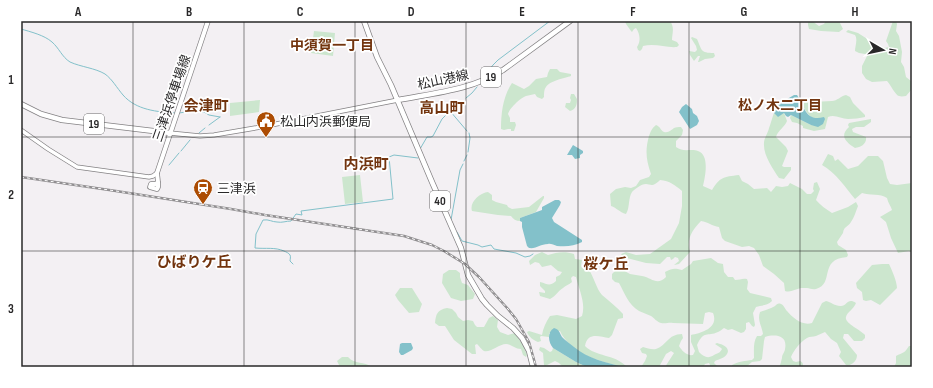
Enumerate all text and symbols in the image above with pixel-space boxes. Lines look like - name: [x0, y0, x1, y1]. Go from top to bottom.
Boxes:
- text: A: [74, 4, 82, 20]
- text: B: [186, 4, 192, 20]
- text: C: [297, 4, 304, 20]
- text: D: [408, 4, 415, 20]
- text: E: [519, 4, 525, 20]
- text: F: [630, 4, 636, 20]
- text: G: [741, 4, 748, 20]
- text: H: [852, 4, 859, 20]
- north arrow: [863, 30, 903, 70]
- district label: 中須賀一丁目: [290, 37, 374, 54]
- text: N: [885, 48, 899, 56]
- street label: 三津浜停車場線: [150, 53, 194, 144]
- street label: 松山港線: [416, 67, 470, 93]
- road number: 19: [481, 67, 501, 87]
- text: 1: [8, 72, 14, 88]
- district label: 会津町: [183, 97, 229, 116]
- district label: 松ノ木二丁目: [738, 97, 822, 114]
- district label: 高山町: [419, 99, 465, 118]
- public building icon: 松山内浜郵便局: [255, 110, 277, 138]
- road number: 19: [84, 114, 104, 134]
- place label: 松山内浜郵便局: [280, 114, 371, 130]
- district label: 内浜町: [343, 155, 389, 174]
- station icon: 三津浜: [192, 177, 214, 205]
- place label: 三津浜: [217, 181, 256, 197]
- text: 2: [8, 187, 14, 203]
- road number: 40: [430, 191, 450, 211]
- district label: ひばりケ丘: [156, 253, 232, 272]
- district label: 桜ケ丘: [583, 255, 629, 274]
- text: 3: [8, 301, 14, 317]

